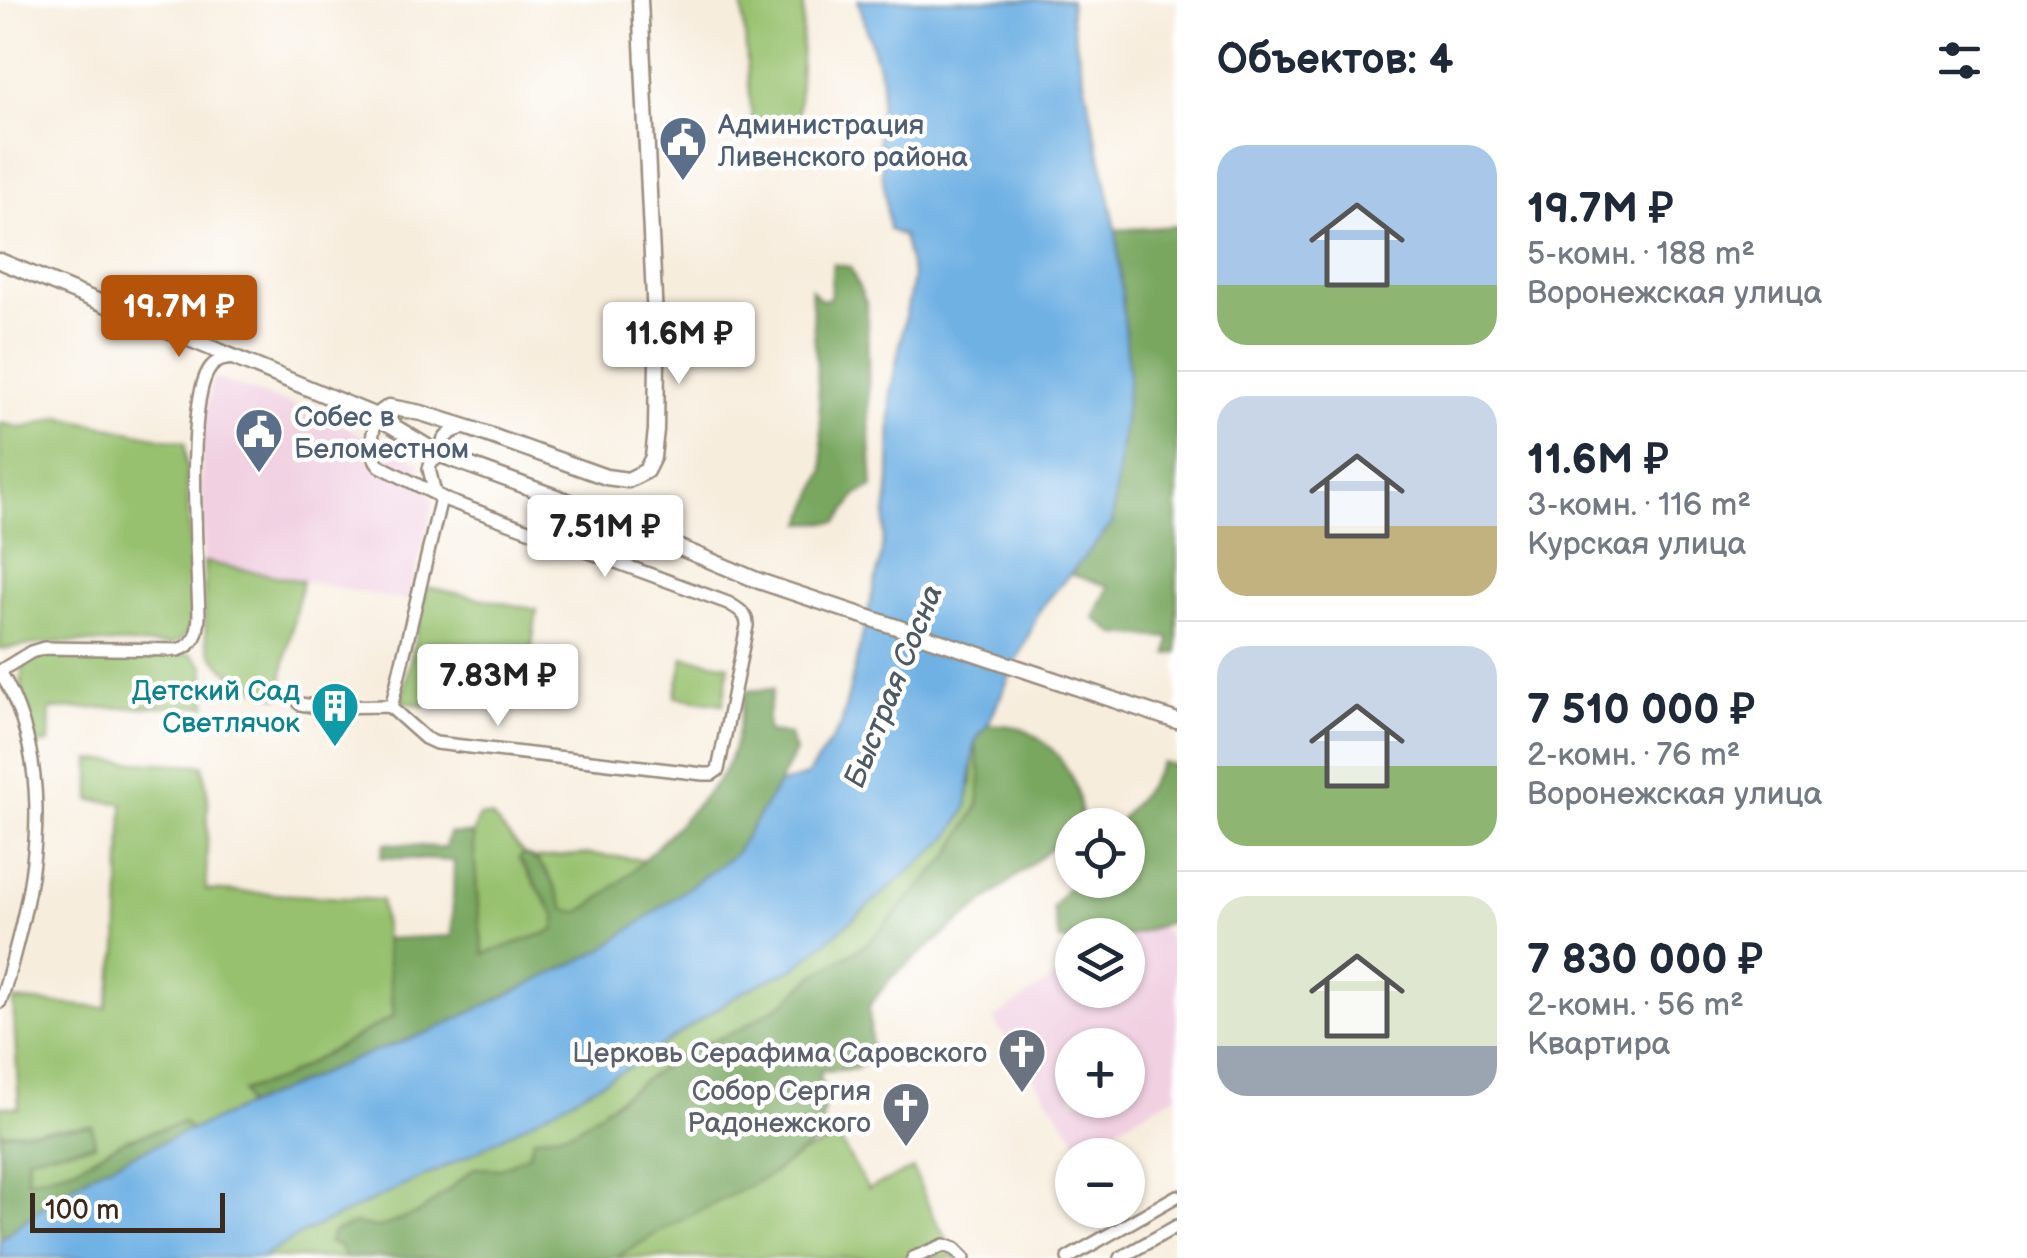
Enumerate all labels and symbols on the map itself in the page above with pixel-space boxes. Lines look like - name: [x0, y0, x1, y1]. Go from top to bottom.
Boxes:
- place label: Администрация Ливенского района: [717, 109, 969, 174]
- public building icon: Администрация Ливенского района: [657, 114, 709, 182]
- pin: 19.7M ₽: [87, 275, 271, 360]
- pin: 11.6M ₽: [587, 302, 771, 387]
- place label: Собес в Беломестном: [294, 401, 469, 466]
- public building icon: Собес в Беломестном: [233, 406, 285, 474]
- pin: 7.51M ₽: [513, 495, 697, 580]
- water label: Быстрая Сосна: [837, 580, 951, 793]
- pin: 7.83M ₽: [406, 644, 590, 729]
- place label: Детский Сад Светлячок: [132, 675, 300, 740]
- building icon: Детский Сад Светлячок: [309, 680, 361, 748]
- church icon: Церковь Серафима Саровского: [996, 1026, 1048, 1094]
- place label: Церковь Серафима Саровского: [572, 1037, 987, 1070]
- place label: Собор Сергия Радонежского: [687, 1075, 871, 1140]
- church icon: Собор Сергия Радонежского: [880, 1080, 932, 1148]
- scale bar: [30, 1188, 225, 1232]

